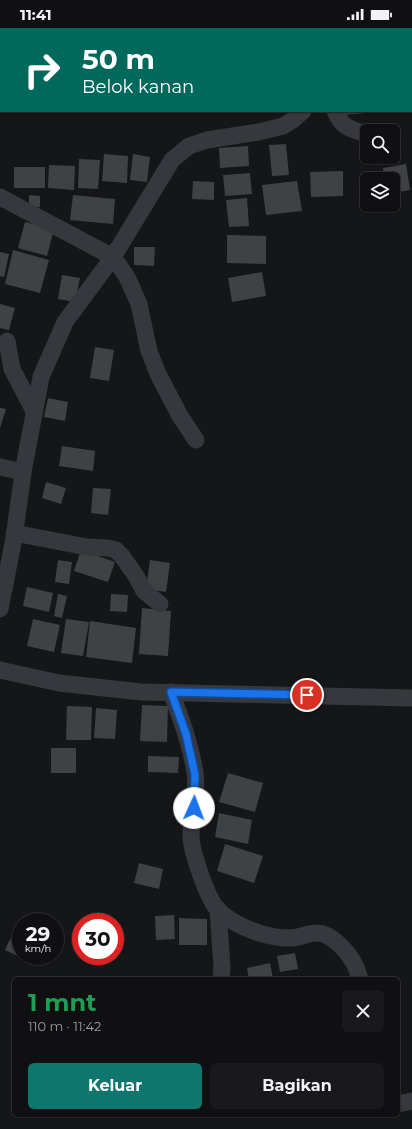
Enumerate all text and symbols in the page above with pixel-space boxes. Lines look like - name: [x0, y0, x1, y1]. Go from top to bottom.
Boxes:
- text: 11:41: [20, 5, 52, 24]
- text: 50 m: [82, 42, 155, 76]
- icon: right: [16, 44, 68, 96]
- text: Belok kanan: [82, 76, 194, 98]
- map controls: [360, 124, 400, 212]
- button: search: [360, 124, 400, 164]
- button: layers: [360, 172, 400, 212]
- pin: [290, 678, 324, 712]
- icon: arrive: [296, 684, 318, 706]
- position arrow: [173, 787, 215, 829]
- speed limit sign: 30: [72, 913, 124, 965]
- text: 29: [26, 922, 50, 946]
- text: km/h: [25, 942, 51, 955]
- text: 1 mnt: [28, 988, 96, 1017]
- button: close: [342, 990, 384, 1032]
- text: 110 m · 11:42: [28, 1018, 101, 1034]
- button: Keluar: [28, 1063, 202, 1109]
- button: Bagikan: [210, 1063, 384, 1109]

